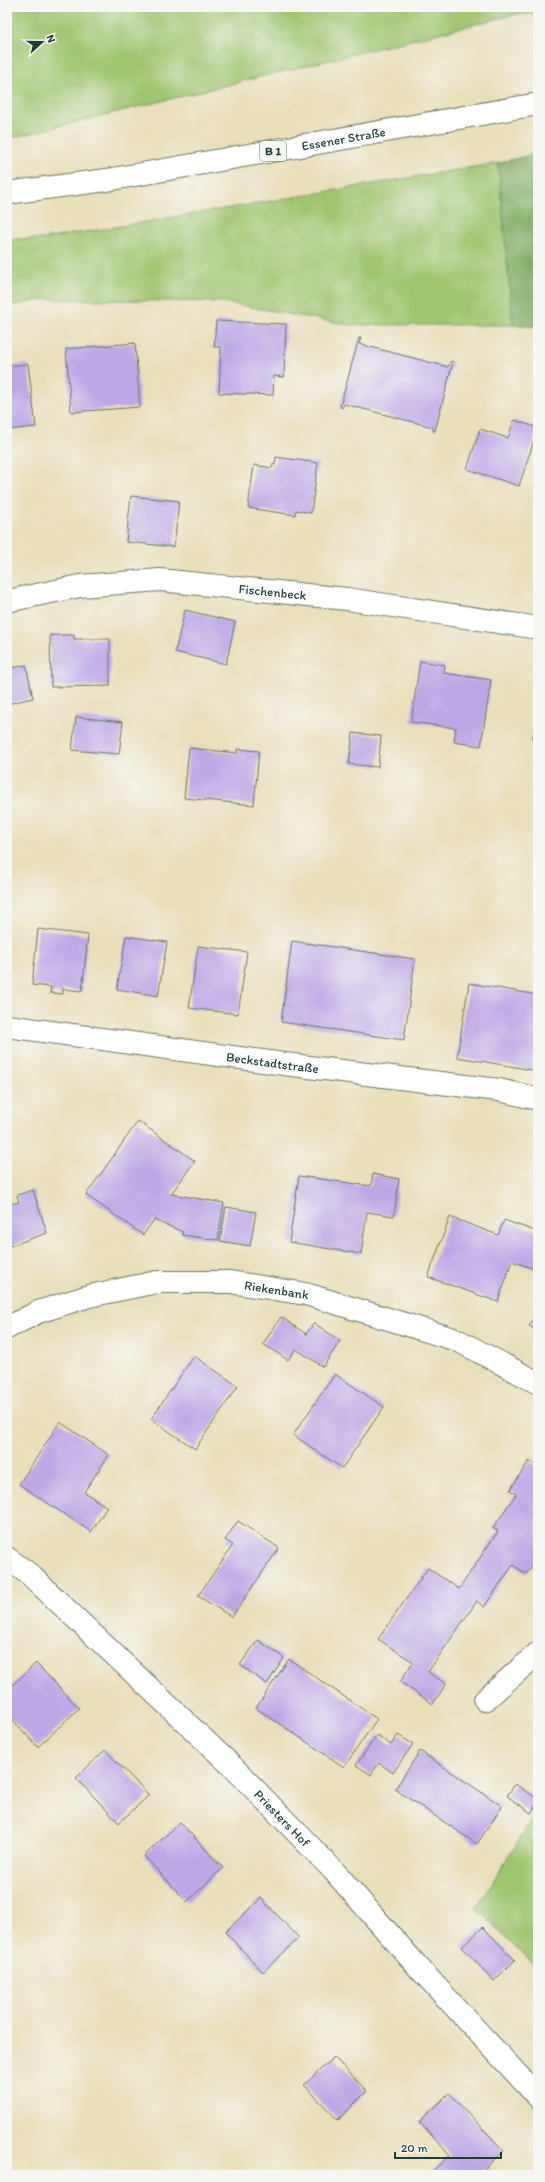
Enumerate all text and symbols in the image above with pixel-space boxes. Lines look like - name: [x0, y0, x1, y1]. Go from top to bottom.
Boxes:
- north arrow: [22, 22, 62, 62]
- text: N: [43, 33, 58, 44]
- street label: Essener Straße: [300, 124, 387, 154]
- road number: B 1: [260, 141, 286, 161]
- street label: Fischenbeck: [238, 581, 308, 603]
- street label: Beckstadtstraße: [225, 1049, 320, 1076]
- street label: Riekenbank: [243, 1277, 310, 1302]
- street label: Priesters Hof: [251, 1787, 313, 1850]
- scale bar: [395, 2134, 501, 2160]
- text: 20 m: [401, 2141, 428, 2155]

